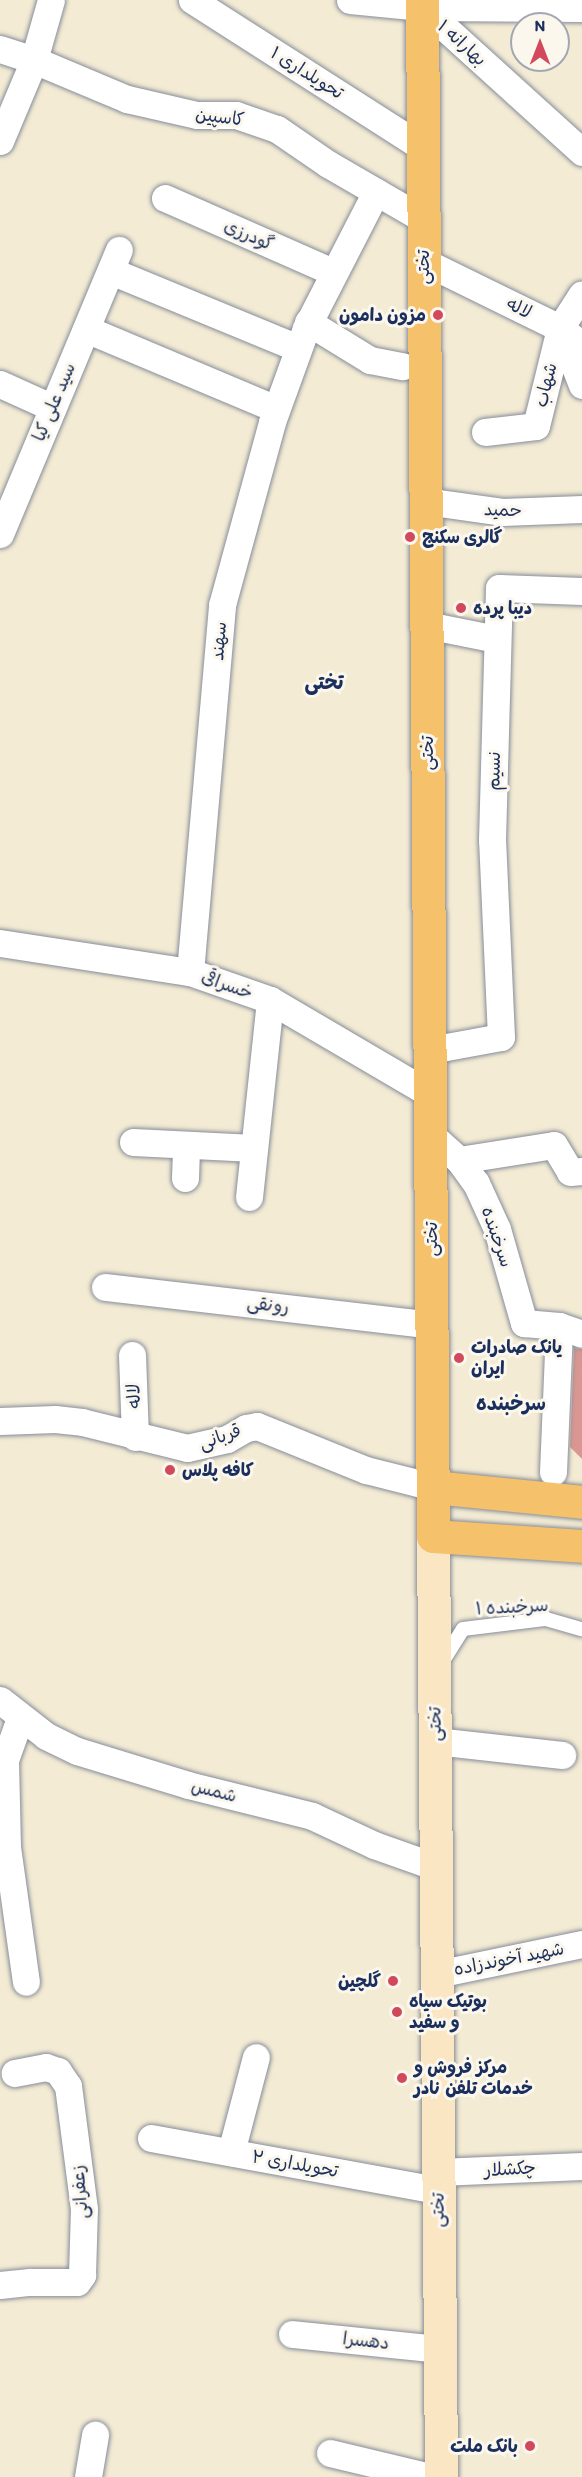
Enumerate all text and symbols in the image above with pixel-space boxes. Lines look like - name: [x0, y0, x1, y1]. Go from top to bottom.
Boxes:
- north arrow: [510, 12, 570, 72]
- street label: بهارانه ۱: [433, 15, 491, 71]
- text: N: [535, 16, 545, 35]
- street label: تحویلداری ۱: [267, 42, 347, 104]
- street label: کاسپین: [194, 103, 246, 131]
- street label: گودرزی: [221, 215, 277, 255]
- street label: تختی: [412, 250, 434, 284]
- street label: لاله: [503, 293, 535, 323]
- place label: مزون دامون: [339, 304, 426, 326]
- marker: مزون دامون: [431, 308, 445, 322]
- street label: سید علی کیا: [28, 359, 80, 445]
- street label: شهاب: [530, 361, 562, 409]
- street label: حمید: [484, 499, 522, 521]
- place label: گالری سکنج: [422, 526, 502, 548]
- marker: گالری سکنج: [403, 530, 417, 544]
- place label: دیبا پرده: [473, 597, 532, 619]
- marker: دیبا پرده: [454, 601, 468, 615]
- street label: سهند: [207, 621, 231, 661]
- district label: تختی: [304, 670, 344, 694]
- street label: تختی: [416, 736, 438, 770]
- street label: نسیم: [483, 751, 505, 791]
- street label: خسراقی: [198, 966, 256, 1004]
- street label: سرخبنده: [477, 1204, 517, 1270]
- street label: تختی: [420, 1222, 442, 1256]
- street label: رونقی: [246, 1292, 290, 1318]
- place label: یانک صادرات ایران: [471, 1337, 562, 1380]
- marker: یانک صادرات ایران: [452, 1351, 466, 1365]
- street label: لاله: [123, 1383, 145, 1409]
- district label: سرخبنده: [476, 1391, 546, 1415]
- street label: قربانی: [196, 1419, 244, 1455]
- place label: کافه پلاس: [182, 1459, 254, 1481]
- marker: کافه پلاس: [163, 1463, 177, 1477]
- street label: سرخبنده ۱: [475, 1594, 549, 1620]
- street label: تختی: [424, 1706, 446, 1742]
- street label: شمس: [189, 1775, 239, 1807]
- street label: شهید آخوندزاده: [452, 1938, 566, 1980]
- place label: گلچین: [338, 1970, 381, 1992]
- marker: گلچین: [386, 1974, 400, 1988]
- place label: بوتیک سیاه و سفید: [409, 1991, 487, 2034]
- marker: بوتیک سیاه و سفید: [390, 2005, 404, 2019]
- place label: مرکز فروش و خدمات تلفن نادر: [414, 2057, 533, 2100]
- marker: مرکز فروش و خدمات تلفن نادر: [395, 2071, 409, 2085]
- street label: تحویلداری ۲: [250, 2146, 340, 2182]
- street label: چکشلار: [484, 2157, 536, 2181]
- street label: زعفرانی: [67, 2164, 93, 2220]
- street label: تختی: [427, 2193, 449, 2227]
- street label: دهسرا: [342, 2328, 390, 2354]
- place label: بانک ملت: [450, 2435, 518, 2457]
- marker: بانک ملت: [523, 2439, 537, 2453]

